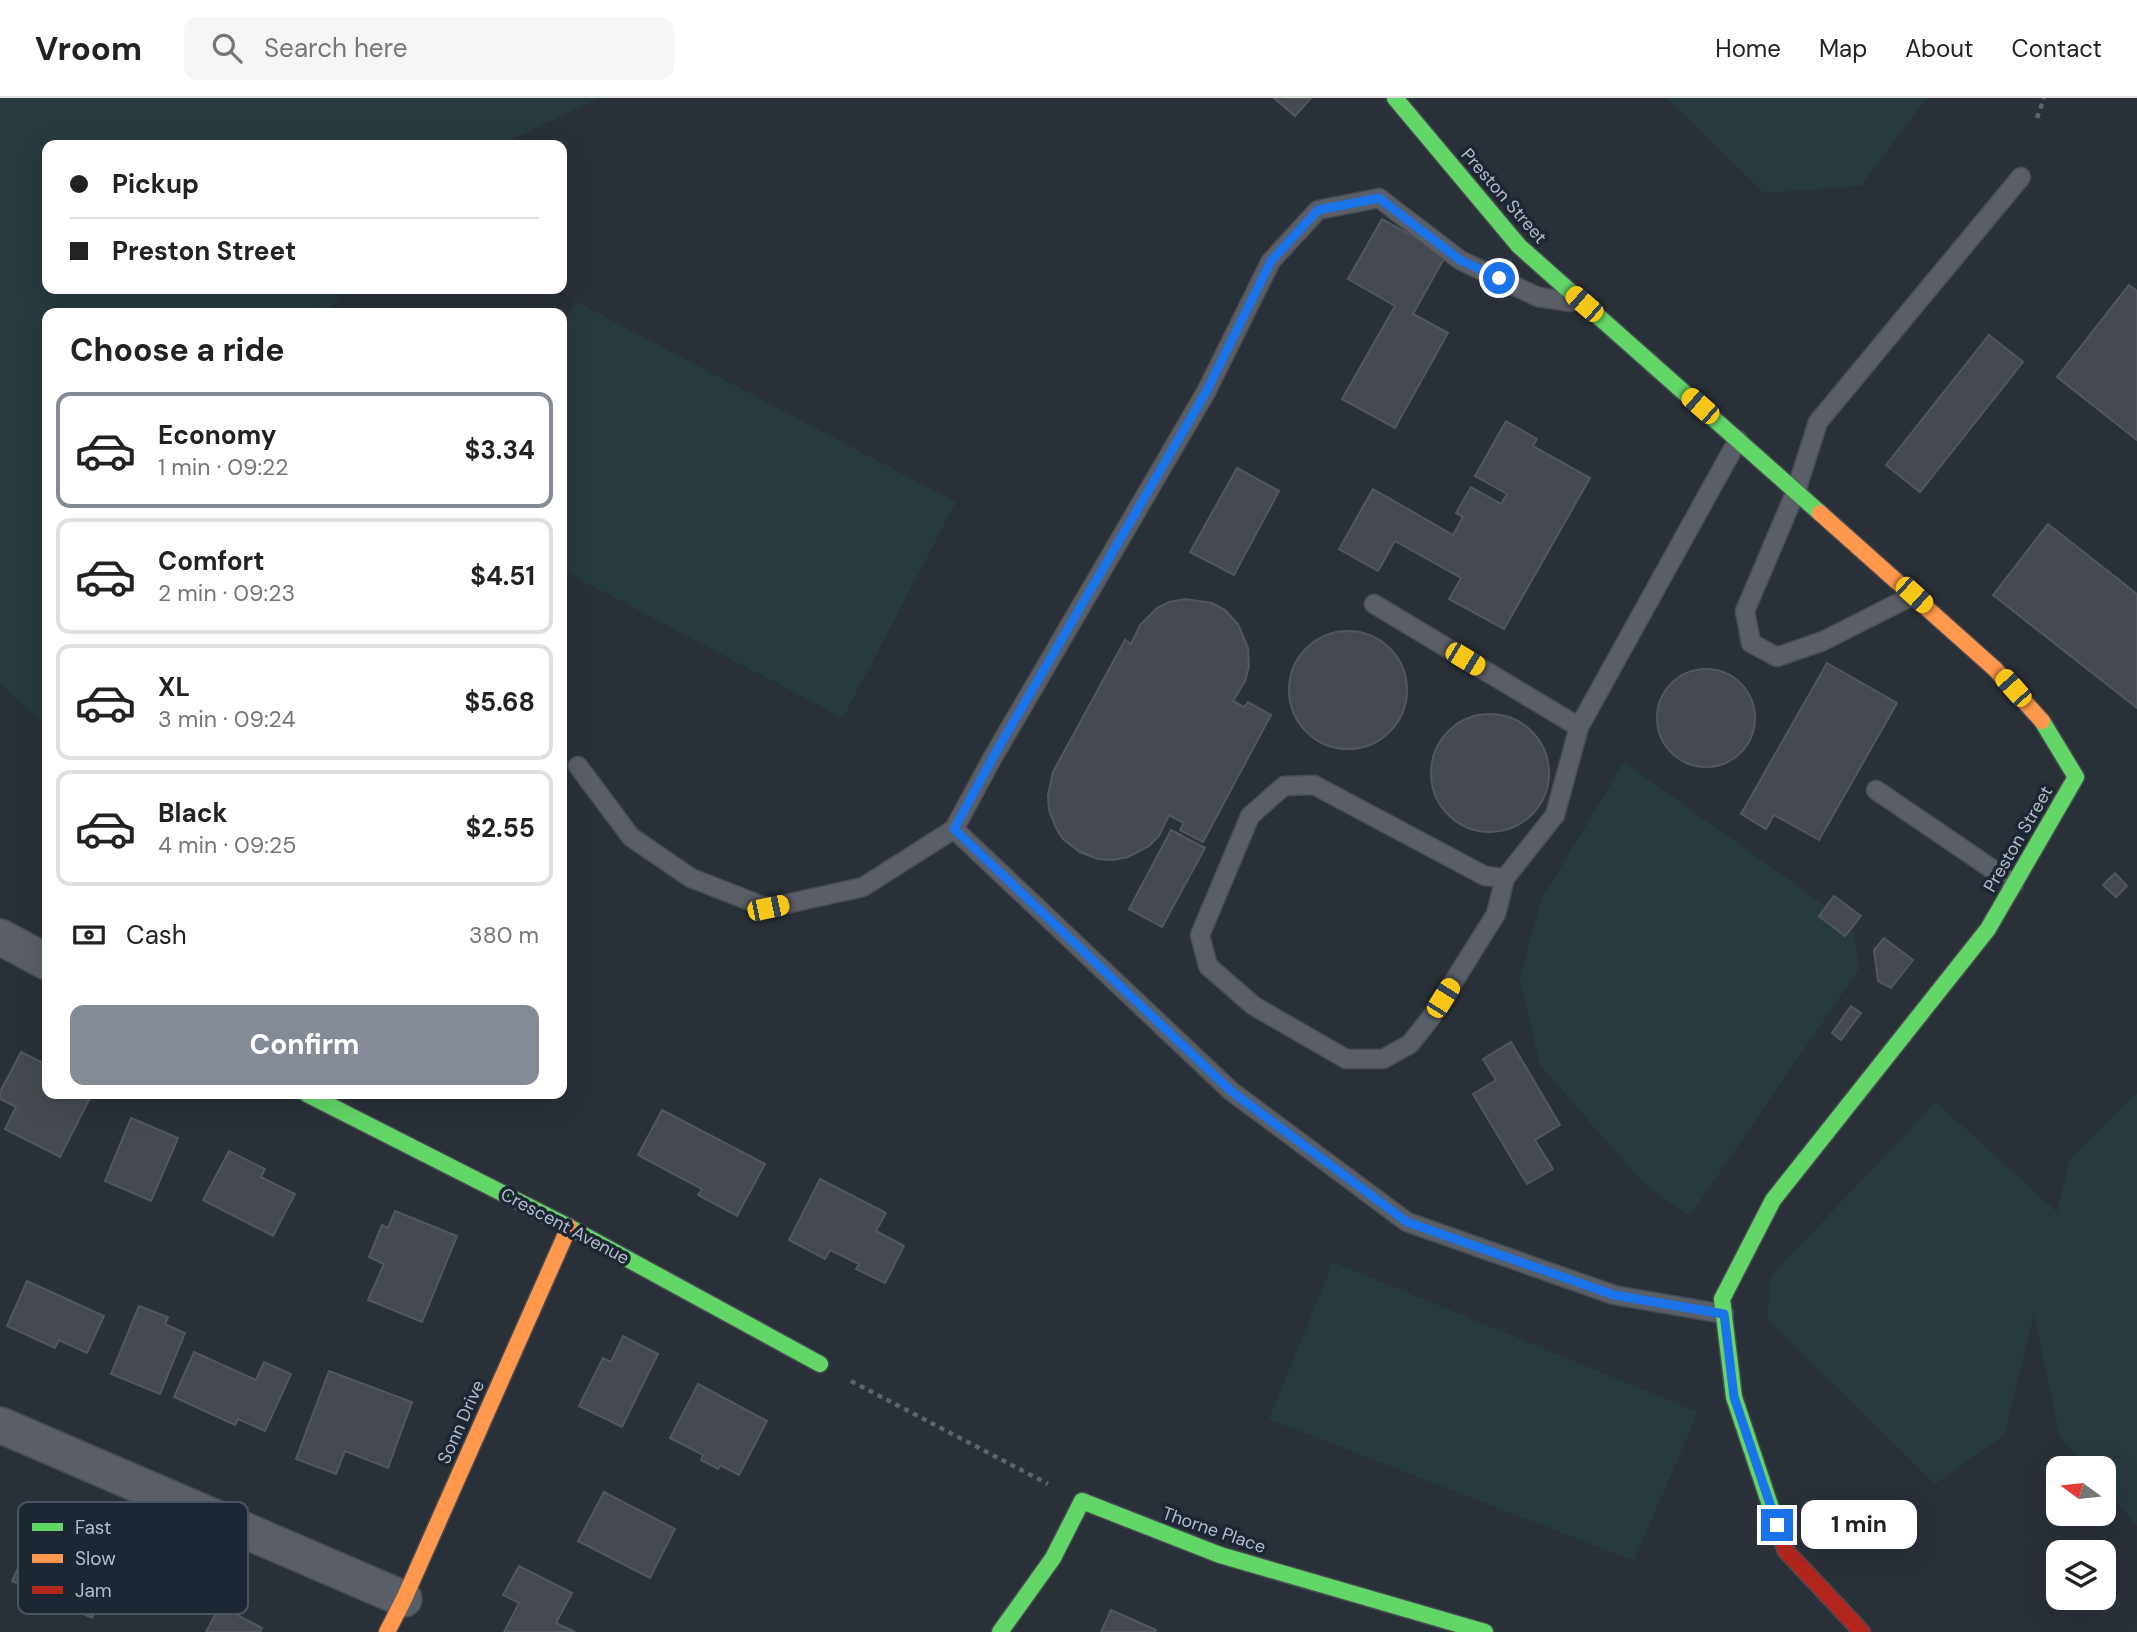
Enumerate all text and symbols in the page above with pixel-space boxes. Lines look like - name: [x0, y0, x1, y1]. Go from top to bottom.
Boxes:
- search box: [184, 17, 674, 80]
- text: Vroom: [35, 27, 142, 70]
- icon: search: [208, 29, 246, 67]
- text: Search here: [264, 31, 408, 65]
- text: Home: [1715, 33, 1781, 64]
- text: Map: [1819, 33, 1867, 64]
- text: About: [1905, 33, 1974, 64]
- text: Contact: [2012, 33, 2102, 64]
- street label: Preston Street: [1456, 143, 1552, 249]
- text: Pickup: [112, 167, 199, 201]
- text: Preston Street: [112, 234, 296, 268]
- route start: [1483, 262, 1515, 294]
- car: [1562, 282, 1607, 326]
- text: Choose a ride: [70, 329, 285, 371]
- car: [1678, 384, 1723, 428]
- text: Economy: [158, 418, 276, 452]
- icon: car: [74, 419, 137, 482]
- text: $3.34: [464, 433, 535, 467]
- text: 1 min · 09:22: [158, 452, 289, 482]
- text: Comfort: [158, 544, 264, 578]
- icon: car: [74, 545, 137, 608]
- text: $4.51: [470, 559, 535, 593]
- car: [1892, 573, 1937, 617]
- text: 2 min · 09:23: [158, 578, 295, 608]
- car: [1442, 639, 1489, 679]
- car: [1992, 665, 2035, 711]
- text: XL: [158, 670, 190, 704]
- icon: car: [74, 671, 137, 734]
- text: $5.68: [464, 685, 535, 719]
- text: 3 min · 09:24: [158, 704, 295, 734]
- street label: Preston Street: [1978, 781, 2058, 897]
- text: Black: [158, 796, 228, 830]
- icon: car: [74, 797, 137, 860]
- text: $2.55: [465, 811, 535, 845]
- text: 4 min · 09:25: [158, 830, 296, 860]
- car: [746, 893, 791, 923]
- icon: cash: [70, 916, 108, 954]
- text: Cash: [126, 918, 187, 952]
- text: 380 m: [469, 920, 539, 950]
- car: [1423, 975, 1464, 1021]
- button: Confirm: [70, 1005, 539, 1085]
- street label: Crescent Avenue: [497, 1182, 633, 1270]
- street label: Sonn Drive: [432, 1376, 490, 1468]
- north arrow: [2046, 1456, 2116, 1526]
- map controls: [2046, 1456, 2116, 1610]
- callout: 1 min: [1802, 1500, 1917, 1550]
- street label: Thorne Place: [1159, 1501, 1269, 1559]
- legend: [18, 1502, 248, 1614]
- route end: [1761, 1509, 1793, 1541]
- text: 1 min: [1831, 1509, 1887, 1539]
- text: Fast: [75, 1515, 111, 1540]
- button: layers: [2046, 1540, 2116, 1610]
- text: Slow: [75, 1546, 116, 1571]
- text: Jam: [75, 1578, 112, 1603]

